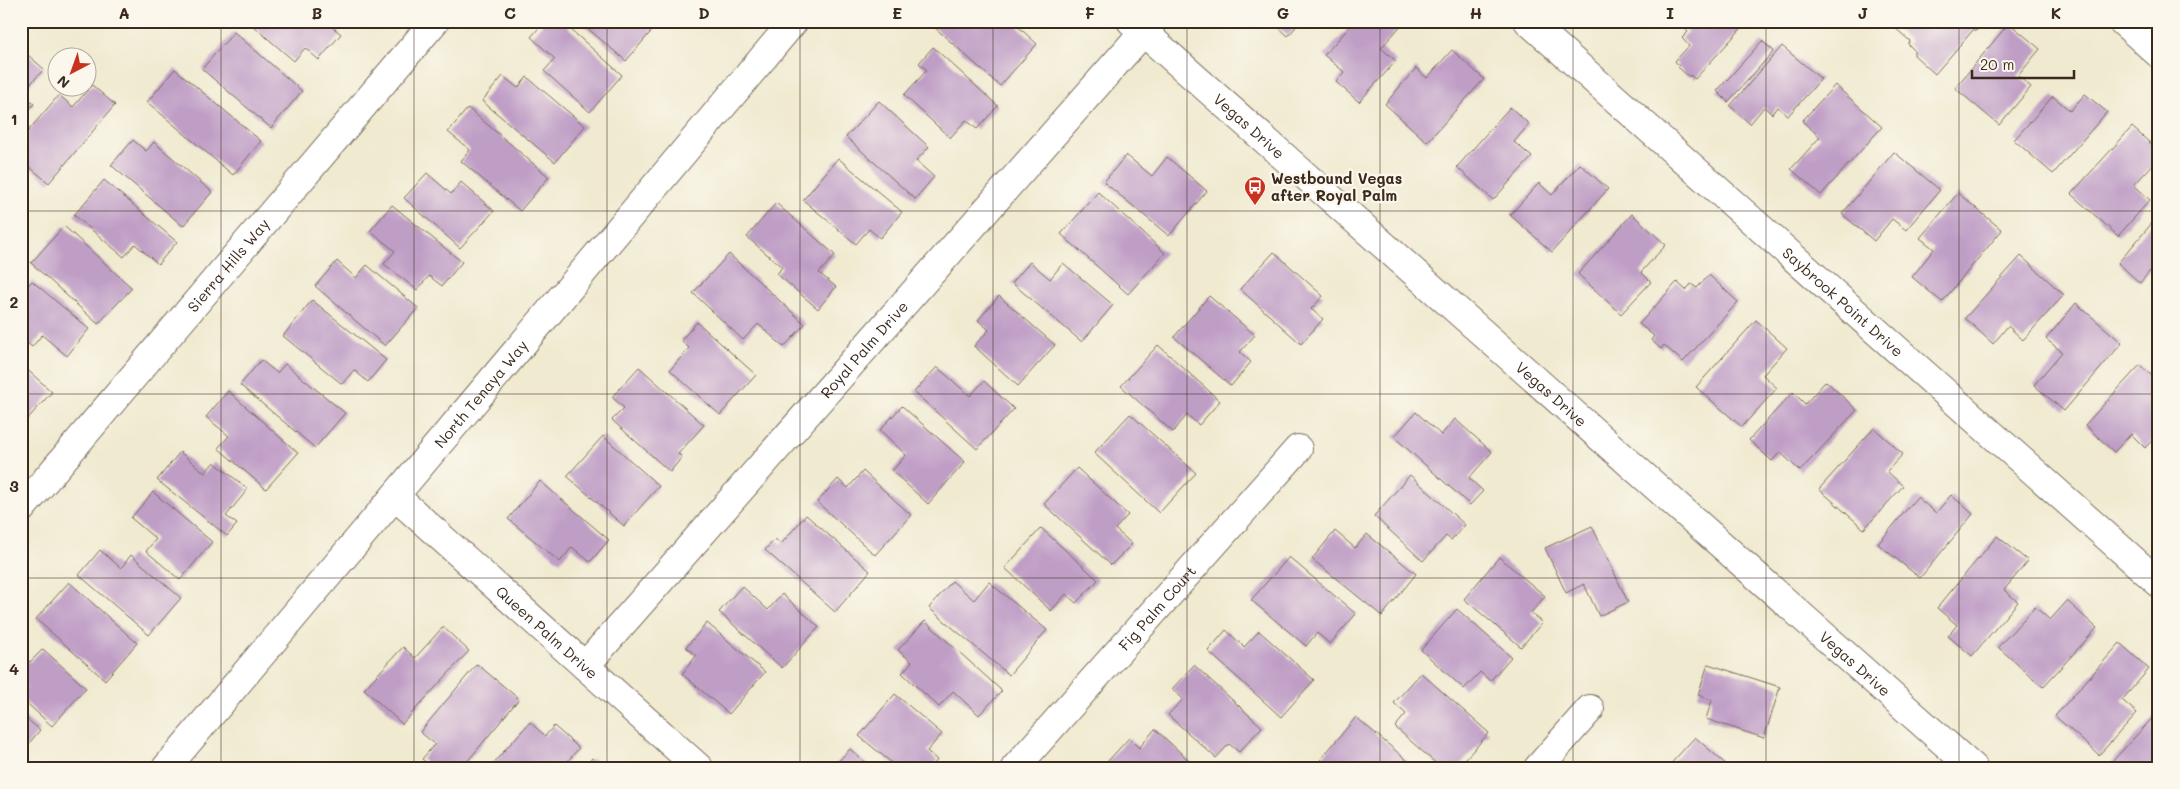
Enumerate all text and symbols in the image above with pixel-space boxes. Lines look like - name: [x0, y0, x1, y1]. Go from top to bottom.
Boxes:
- text: A: [118, 2, 130, 23]
- text: B: [312, 2, 322, 23]
- text: C: [504, 2, 516, 23]
- text: D: [698, 2, 710, 23]
- text: E: [892, 2, 902, 23]
- text: F: [1085, 2, 1095, 23]
- text: G: [1277, 2, 1289, 23]
- text: H: [1470, 2, 1482, 23]
- text: I: [1666, 2, 1674, 23]
- text: J: [1858, 2, 1868, 23]
- text: K: [2051, 2, 2061, 23]
- north arrow: [48, 48, 98, 98]
- scale bar: [1972, 48, 2075, 80]
- text: 20 m: [1980, 54, 2014, 74]
- text: N: [53, 72, 73, 93]
- street label: Vegas Drive: [1209, 89, 1289, 163]
- text: 1: [10, 108, 18, 129]
- place label: Westbound Vegas after Royal Palm: [1271, 168, 1402, 205]
- bus stop icon: Westbound Vegas after Royal Palm: [1243, 175, 1267, 206]
- street label: Sierra Hills Way: [183, 214, 274, 316]
- street label: Saybrook Point Drive: [1778, 243, 1908, 361]
- text: 2: [10, 291, 19, 312]
- street label: Royal Palm Drive: [816, 297, 912, 402]
- street label: North Tenaya Way: [430, 335, 532, 452]
- street label: Vegas Drive: [1512, 357, 1591, 431]
- text: 3: [9, 475, 19, 496]
- street label: Fig Palm Court: [1114, 561, 1200, 655]
- street label: Queen Palm Drive: [492, 581, 602, 683]
- street label: Vegas Drive: [1815, 626, 1895, 700]
- text: 4: [9, 658, 19, 679]

